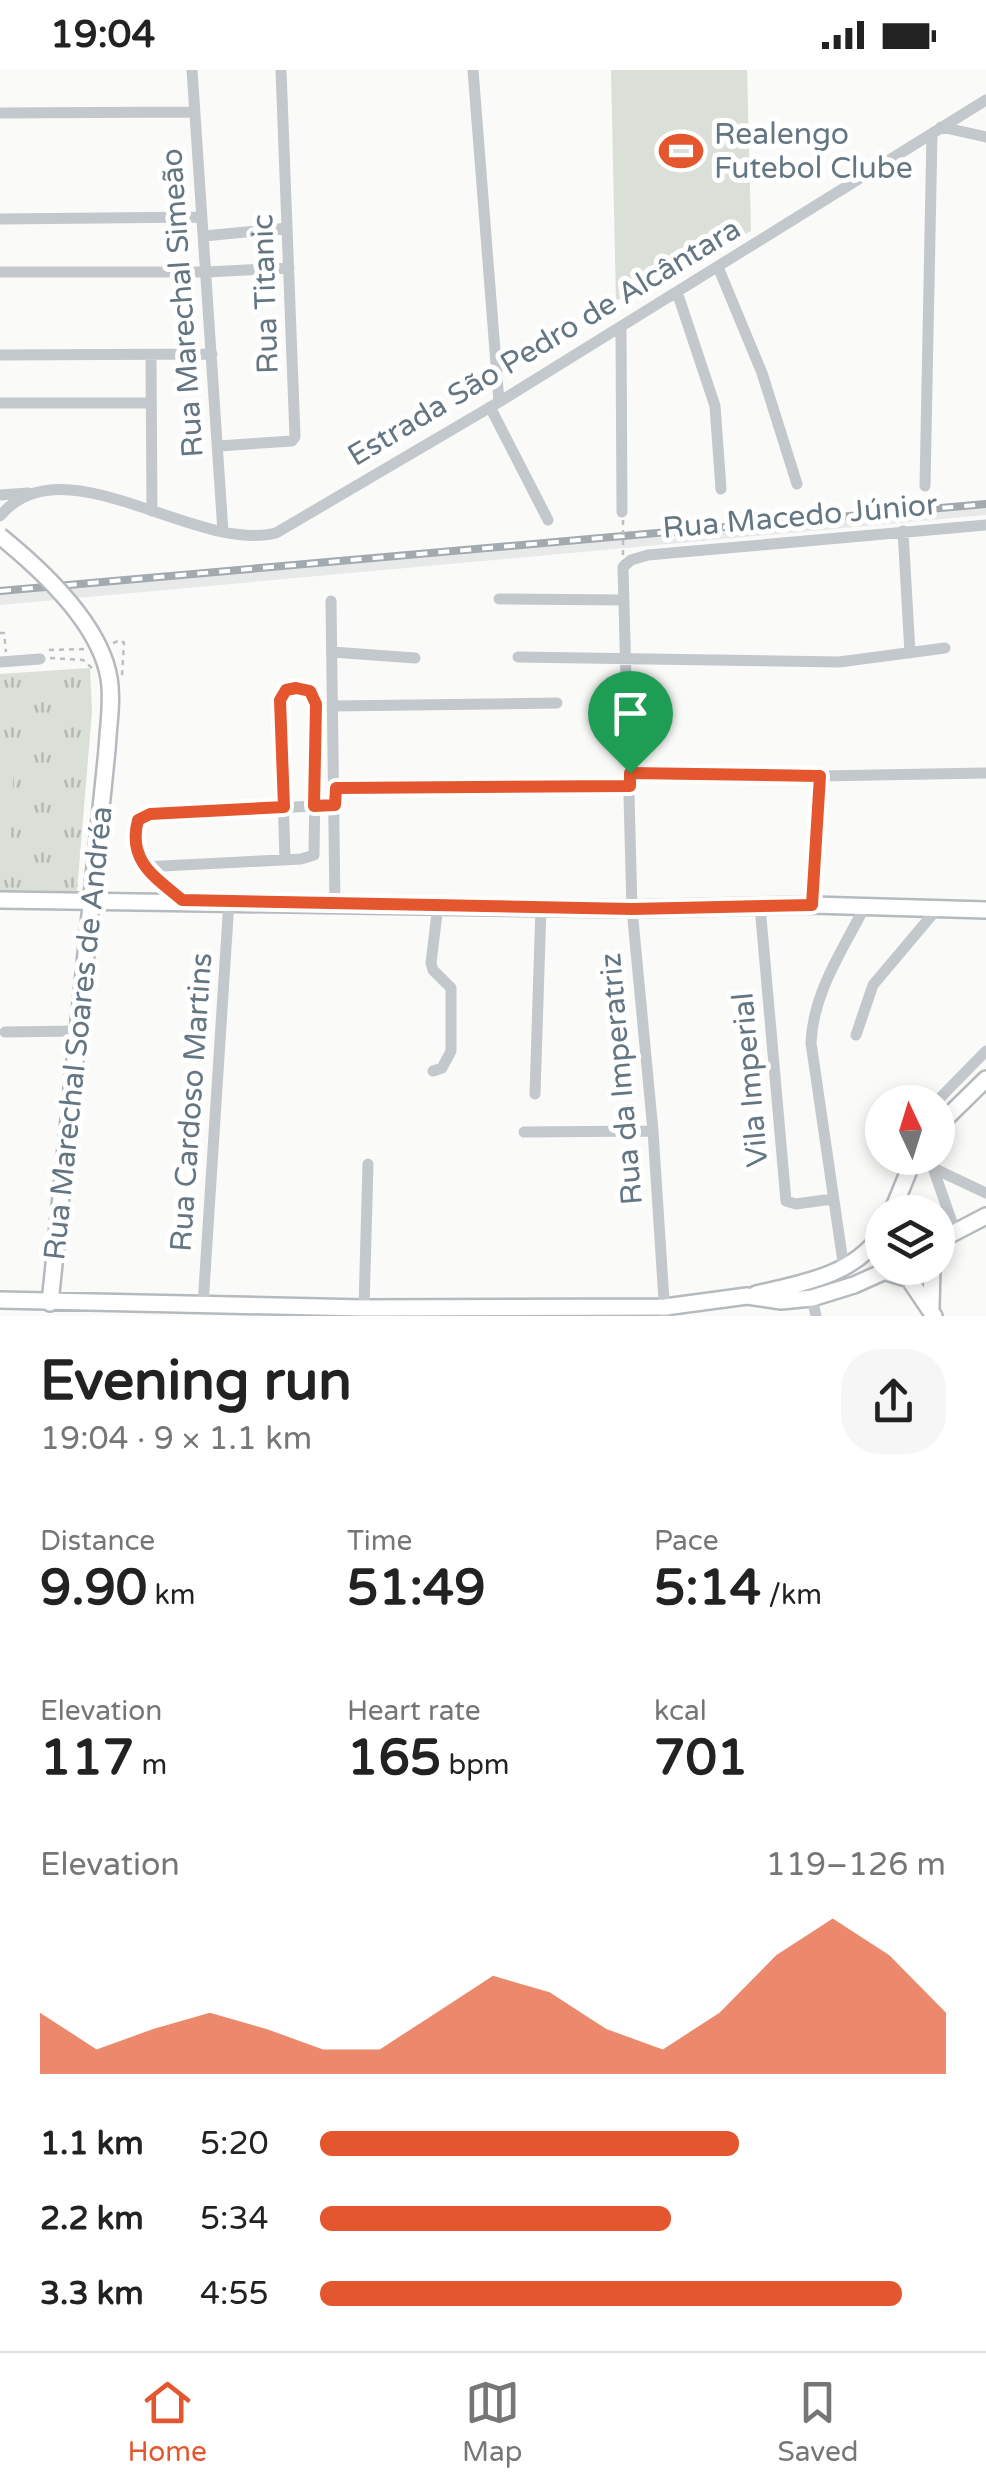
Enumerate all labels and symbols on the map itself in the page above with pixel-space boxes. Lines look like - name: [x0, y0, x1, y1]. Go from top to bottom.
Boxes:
- place label: Realengo Futebol Clube: [714, 116, 913, 187]
- sports icon: Realengo Futebol Clube: [657, 127, 705, 175]
- street label: Rua Marechal Simeão: [153, 147, 212, 459]
- street label: Estrada São Pedro de Alcântara: [341, 210, 747, 475]
- street label: Rua Titanic: [244, 213, 287, 374]
- street label: Rua Macedo Júnior: [661, 486, 939, 547]
- pin: [588, 671, 673, 774]
- street label: Rua Marechal Soares de Andréa: [36, 804, 121, 1262]
- street label: Rua Cardoso Martins: [163, 951, 220, 1253]
- street label: Rua da Imperatriz: [592, 951, 651, 1207]
- street label: Vila Imperial: [724, 991, 777, 1169]
- north arrow: [865, 1085, 955, 1175]

